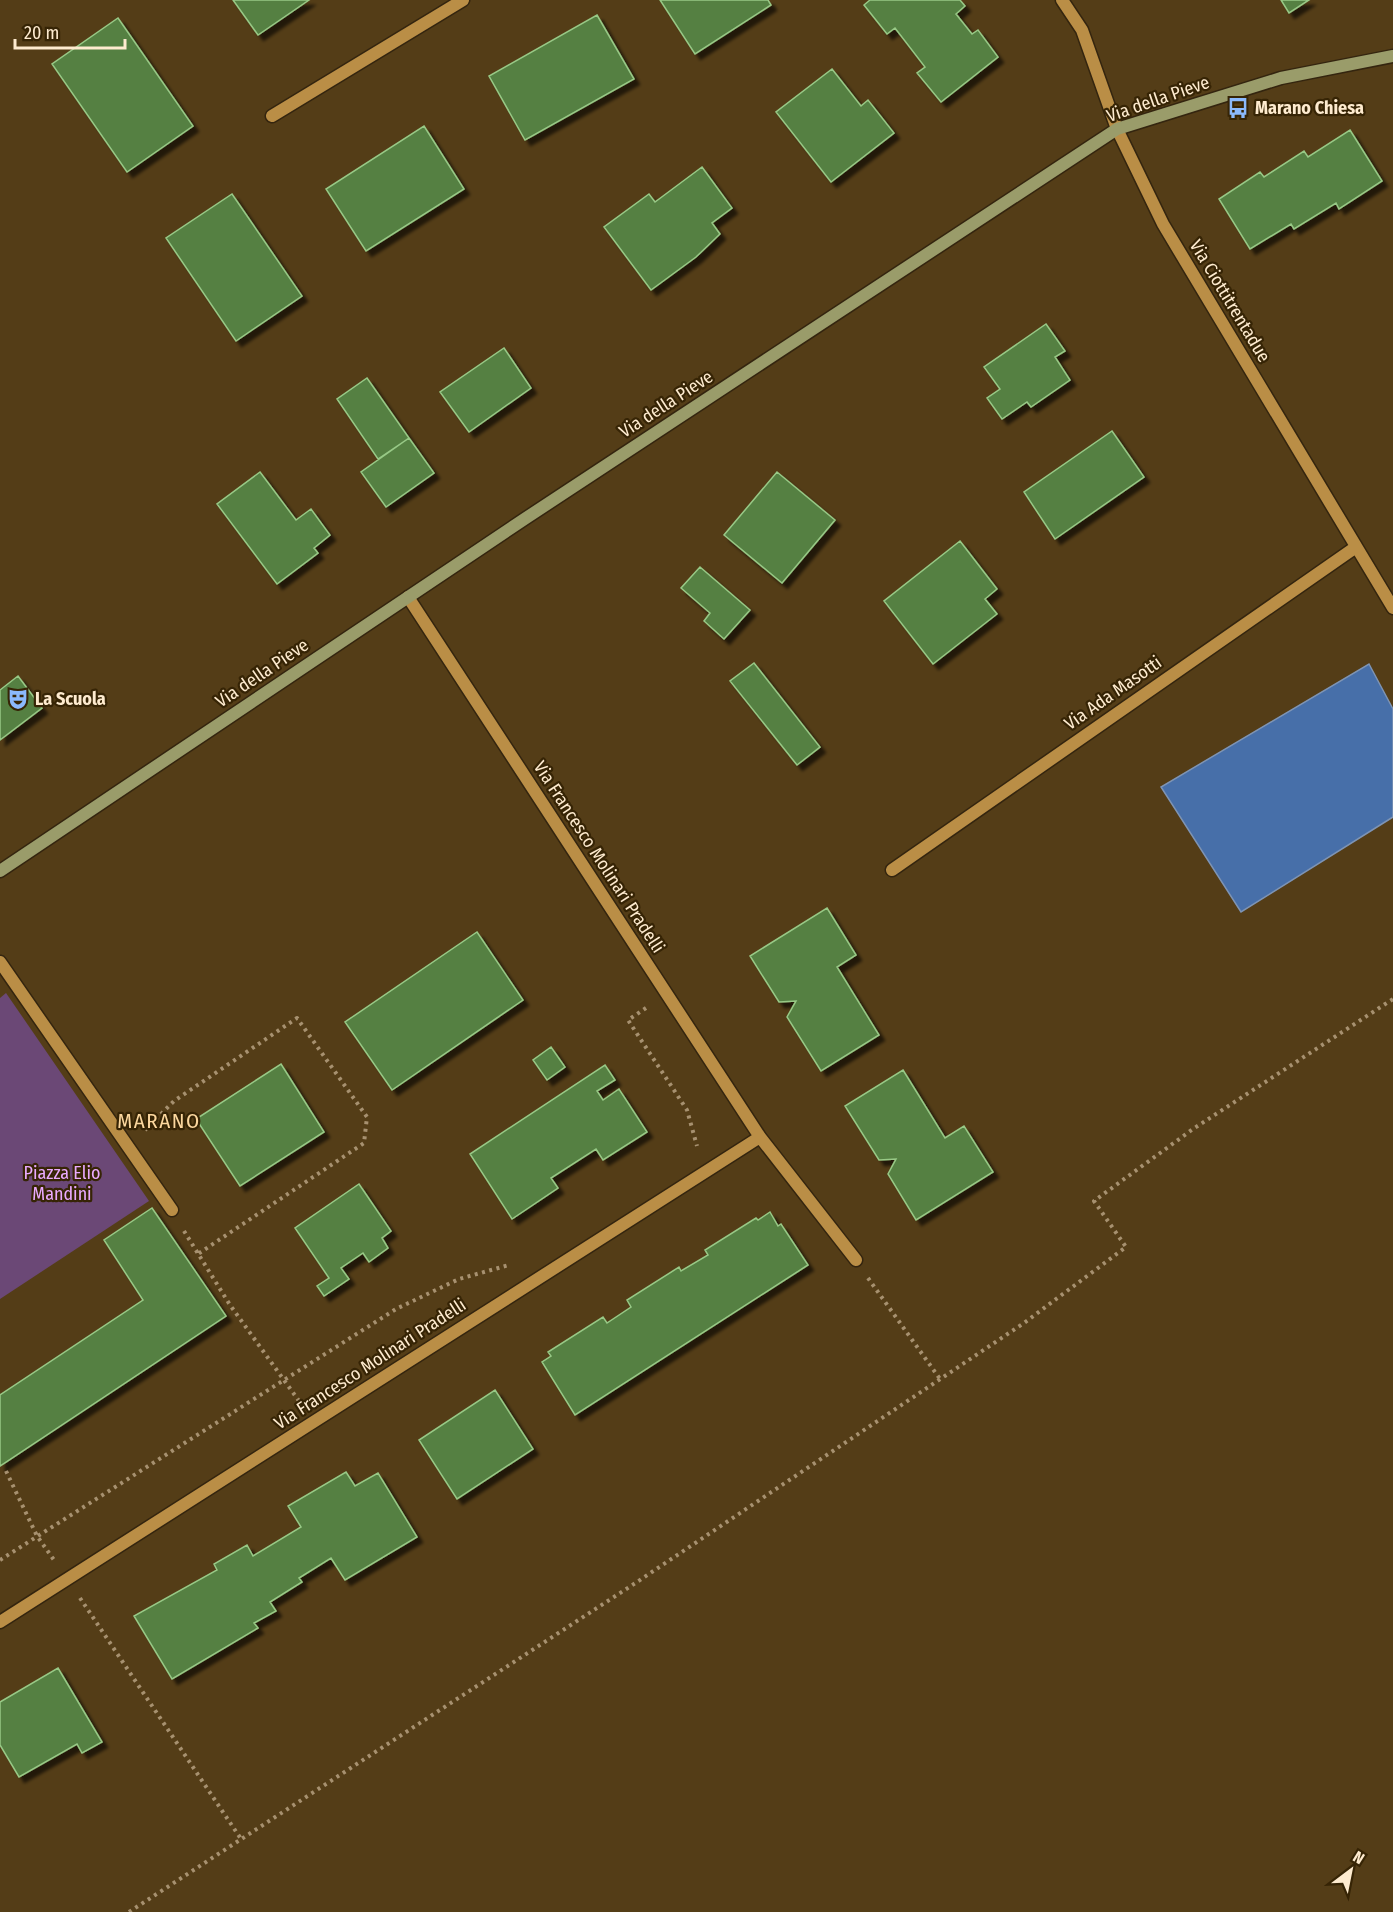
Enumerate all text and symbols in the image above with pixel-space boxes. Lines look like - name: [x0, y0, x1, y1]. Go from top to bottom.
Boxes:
- scale bar: [15, 12, 124, 50]
- text: 20 m: [24, 22, 59, 44]
- street label: Via della Pieve: [1104, 71, 1212, 127]
- bus stop icon: Marano Chiesa: [1226, 96, 1250, 120]
- place label: Marano Chiesa: [1255, 97, 1364, 119]
- street label: Via Ciottitrentadue: [1185, 236, 1275, 366]
- street label: Via della Pieve: [615, 365, 717, 442]
- street label: Via della Pieve: [211, 634, 313, 712]
- street label: Via Ada Masotti: [1060, 651, 1166, 735]
- theatre icon: La Scuola: [6, 687, 30, 711]
- place label: La Scuola: [35, 688, 106, 710]
- street label: Via Francesco Molinari Pradelli: [529, 757, 669, 957]
- district label: MARANO: [117, 1108, 201, 1134]
- park label: Piazza Elio Mandini: [24, 1162, 100, 1205]
- street label: Via Francesco Molinari Pradelli: [270, 1294, 470, 1434]
- north arrow: [1321, 1840, 1381, 1900]
- text: N: [1350, 1847, 1368, 1868]

